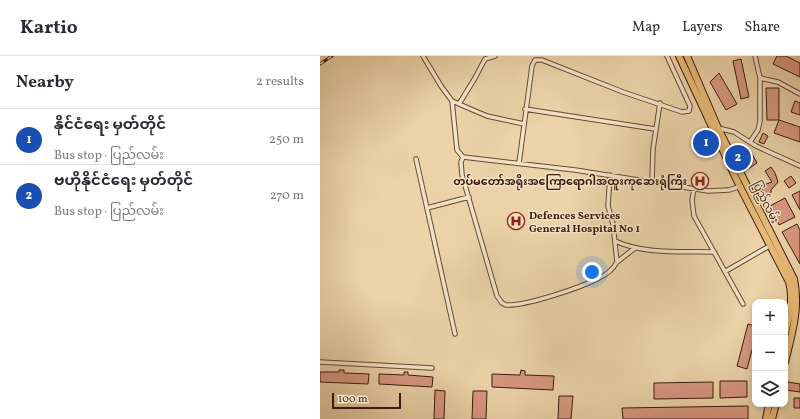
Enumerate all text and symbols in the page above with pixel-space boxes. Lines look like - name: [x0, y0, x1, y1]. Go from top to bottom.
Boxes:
- text: Kartio: [20, 15, 78, 41]
- text: Map: [632, 18, 660, 37]
- text: Layers: [682, 18, 722, 37]
- text: Share: [744, 18, 780, 37]
- text: Nearby: [16, 71, 74, 94]
- text: 2 results: [256, 73, 304, 91]
- text: နိုင်ငံရေး မှတ်တိုင်: [54, 115, 166, 136]
- pin: 1: [693, 128, 719, 158]
- text: 1: [26, 131, 32, 149]
- text: 250 m: [269, 131, 304, 149]
- pin: 2: [725, 143, 751, 173]
- text: Bus stop · ပြည်လမ်း: [54, 147, 164, 165]
- text: ဗဟိုနိုင်ငံရေး မှတ်တိုင်: [54, 171, 193, 192]
- hospital icon: တပ်မတော်အရိုးအကြောရောဂါအထူးကုဆေးရုံကြီး: [690, 171, 710, 191]
- place label: တပ်မတော်အရိုးအကြောရောဂါအထူးကုဆေးရုံကြီး: [453, 174, 687, 191]
- street label: ပြည်လမ်း: [748, 178, 783, 227]
- text: 2: [26, 187, 32, 205]
- text: 270 m: [270, 187, 304, 205]
- text: Bus stop · ပြည်လမ်း: [54, 203, 164, 221]
- place label: Defences Services General Hospital No 1: [529, 209, 640, 237]
- hospital icon: Defences Services General Hospital No 1: [506, 211, 526, 231]
- your location: [582, 262, 602, 282]
- map controls: [752, 299, 788, 407]
- button: +: [752, 299, 788, 335]
- button: −: [752, 335, 788, 371]
- button: layers: [752, 371, 788, 407]
- scale bar: [332, 391, 401, 410]
- text: 100 m: [338, 392, 368, 407]

